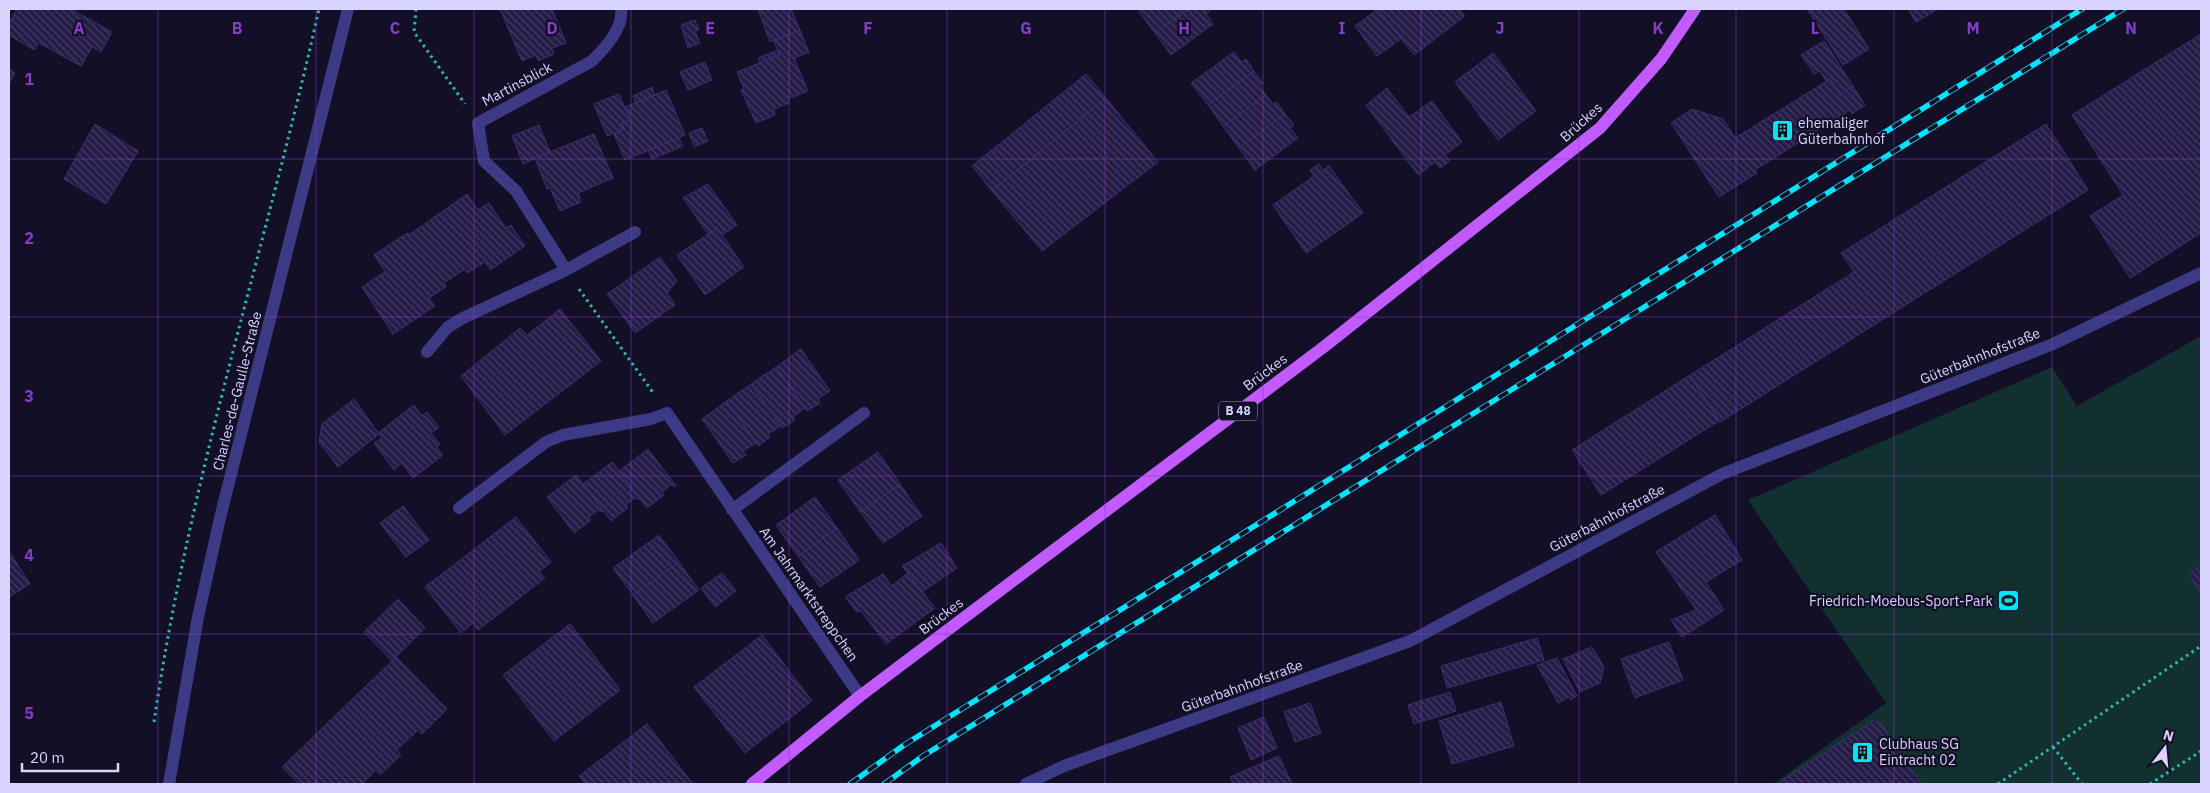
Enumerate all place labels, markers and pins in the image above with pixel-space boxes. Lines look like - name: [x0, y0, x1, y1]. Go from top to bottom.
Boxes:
- place label: ehemaliger Güterbahnhof: [1798, 114, 1886, 148]
- building icon: ehemaliger Güterbahnhof: [1770, 119, 1794, 143]
- sports icon: Friedrich-Moebus-Sport-Park: [1997, 589, 2021, 613]
- place label: Friedrich-Moebus-Sport-Park: [1809, 592, 1994, 610]
- place label: Clubhaus SG Eintracht 02: [1879, 735, 1959, 769]
- building icon: Clubhaus SG Eintracht 02: [1851, 740, 1875, 764]

